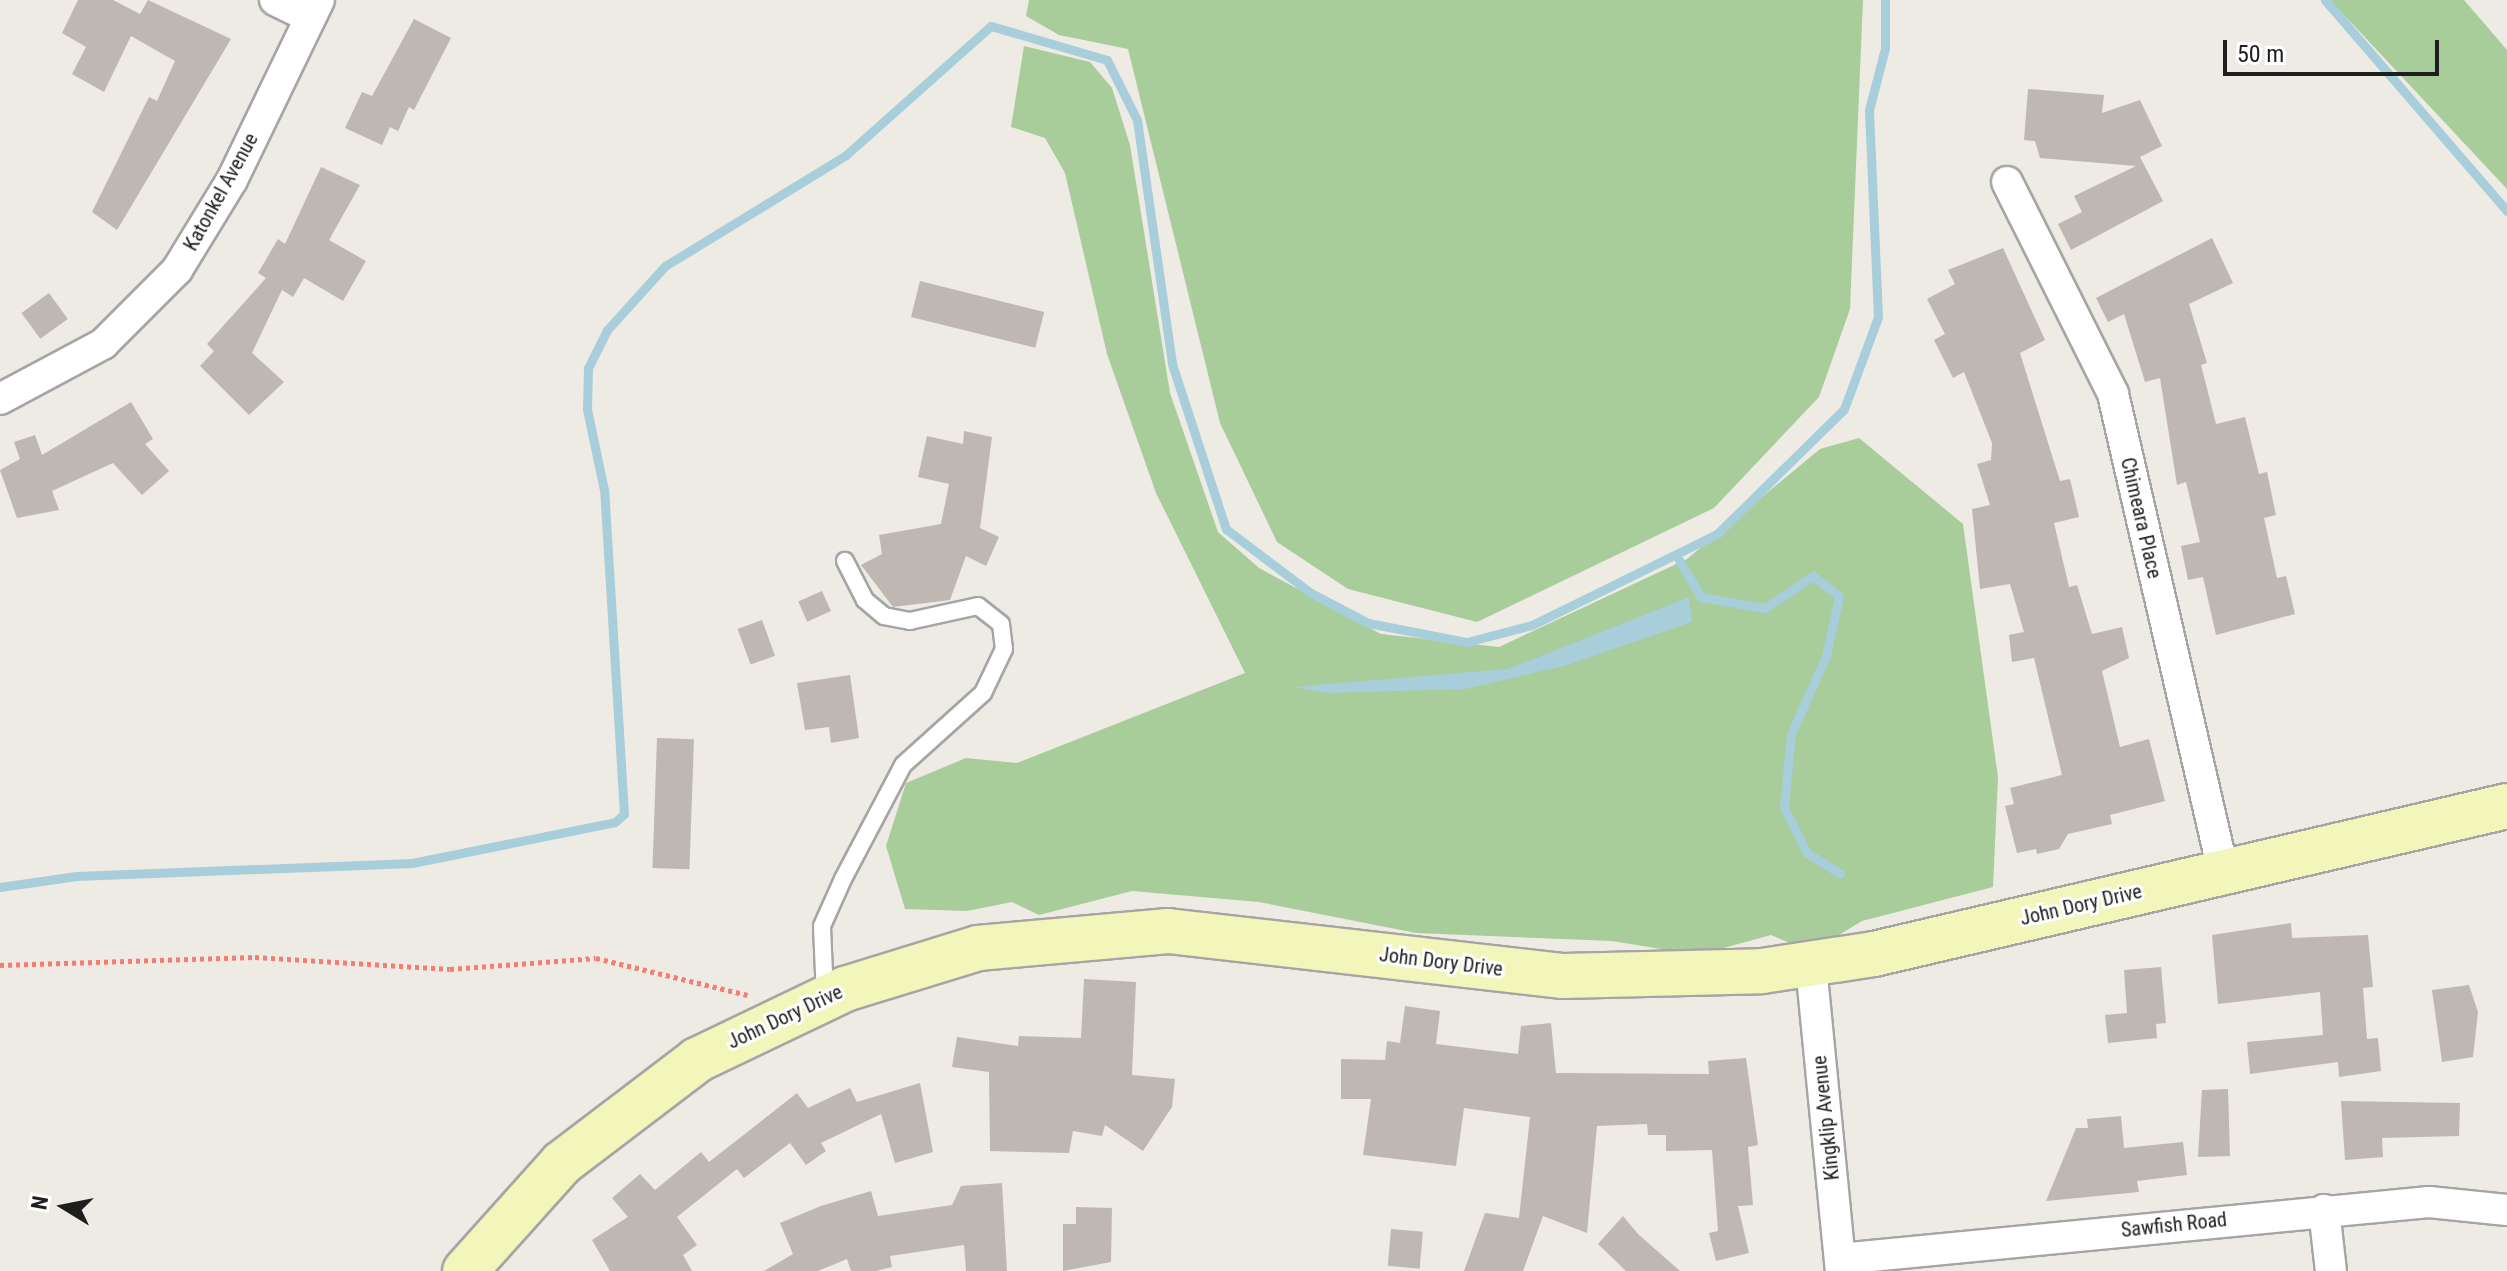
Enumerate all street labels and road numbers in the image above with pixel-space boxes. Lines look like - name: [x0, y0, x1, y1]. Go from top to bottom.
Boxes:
- street label: Katonkel Avenue: [179, 129, 263, 255]
- street label: Chimeara Place: [2115, 455, 2167, 581]
- street label: John Dory Drive: [2018, 879, 2144, 931]
- street label: John Dory Drive: [1378, 943, 1504, 981]
- street label: John Dory Drive: [724, 980, 846, 1054]
- street label: Kingklip Avenue: [1808, 1054, 1844, 1182]
- street label: Sawfish Road: [2120, 1208, 2228, 1242]

